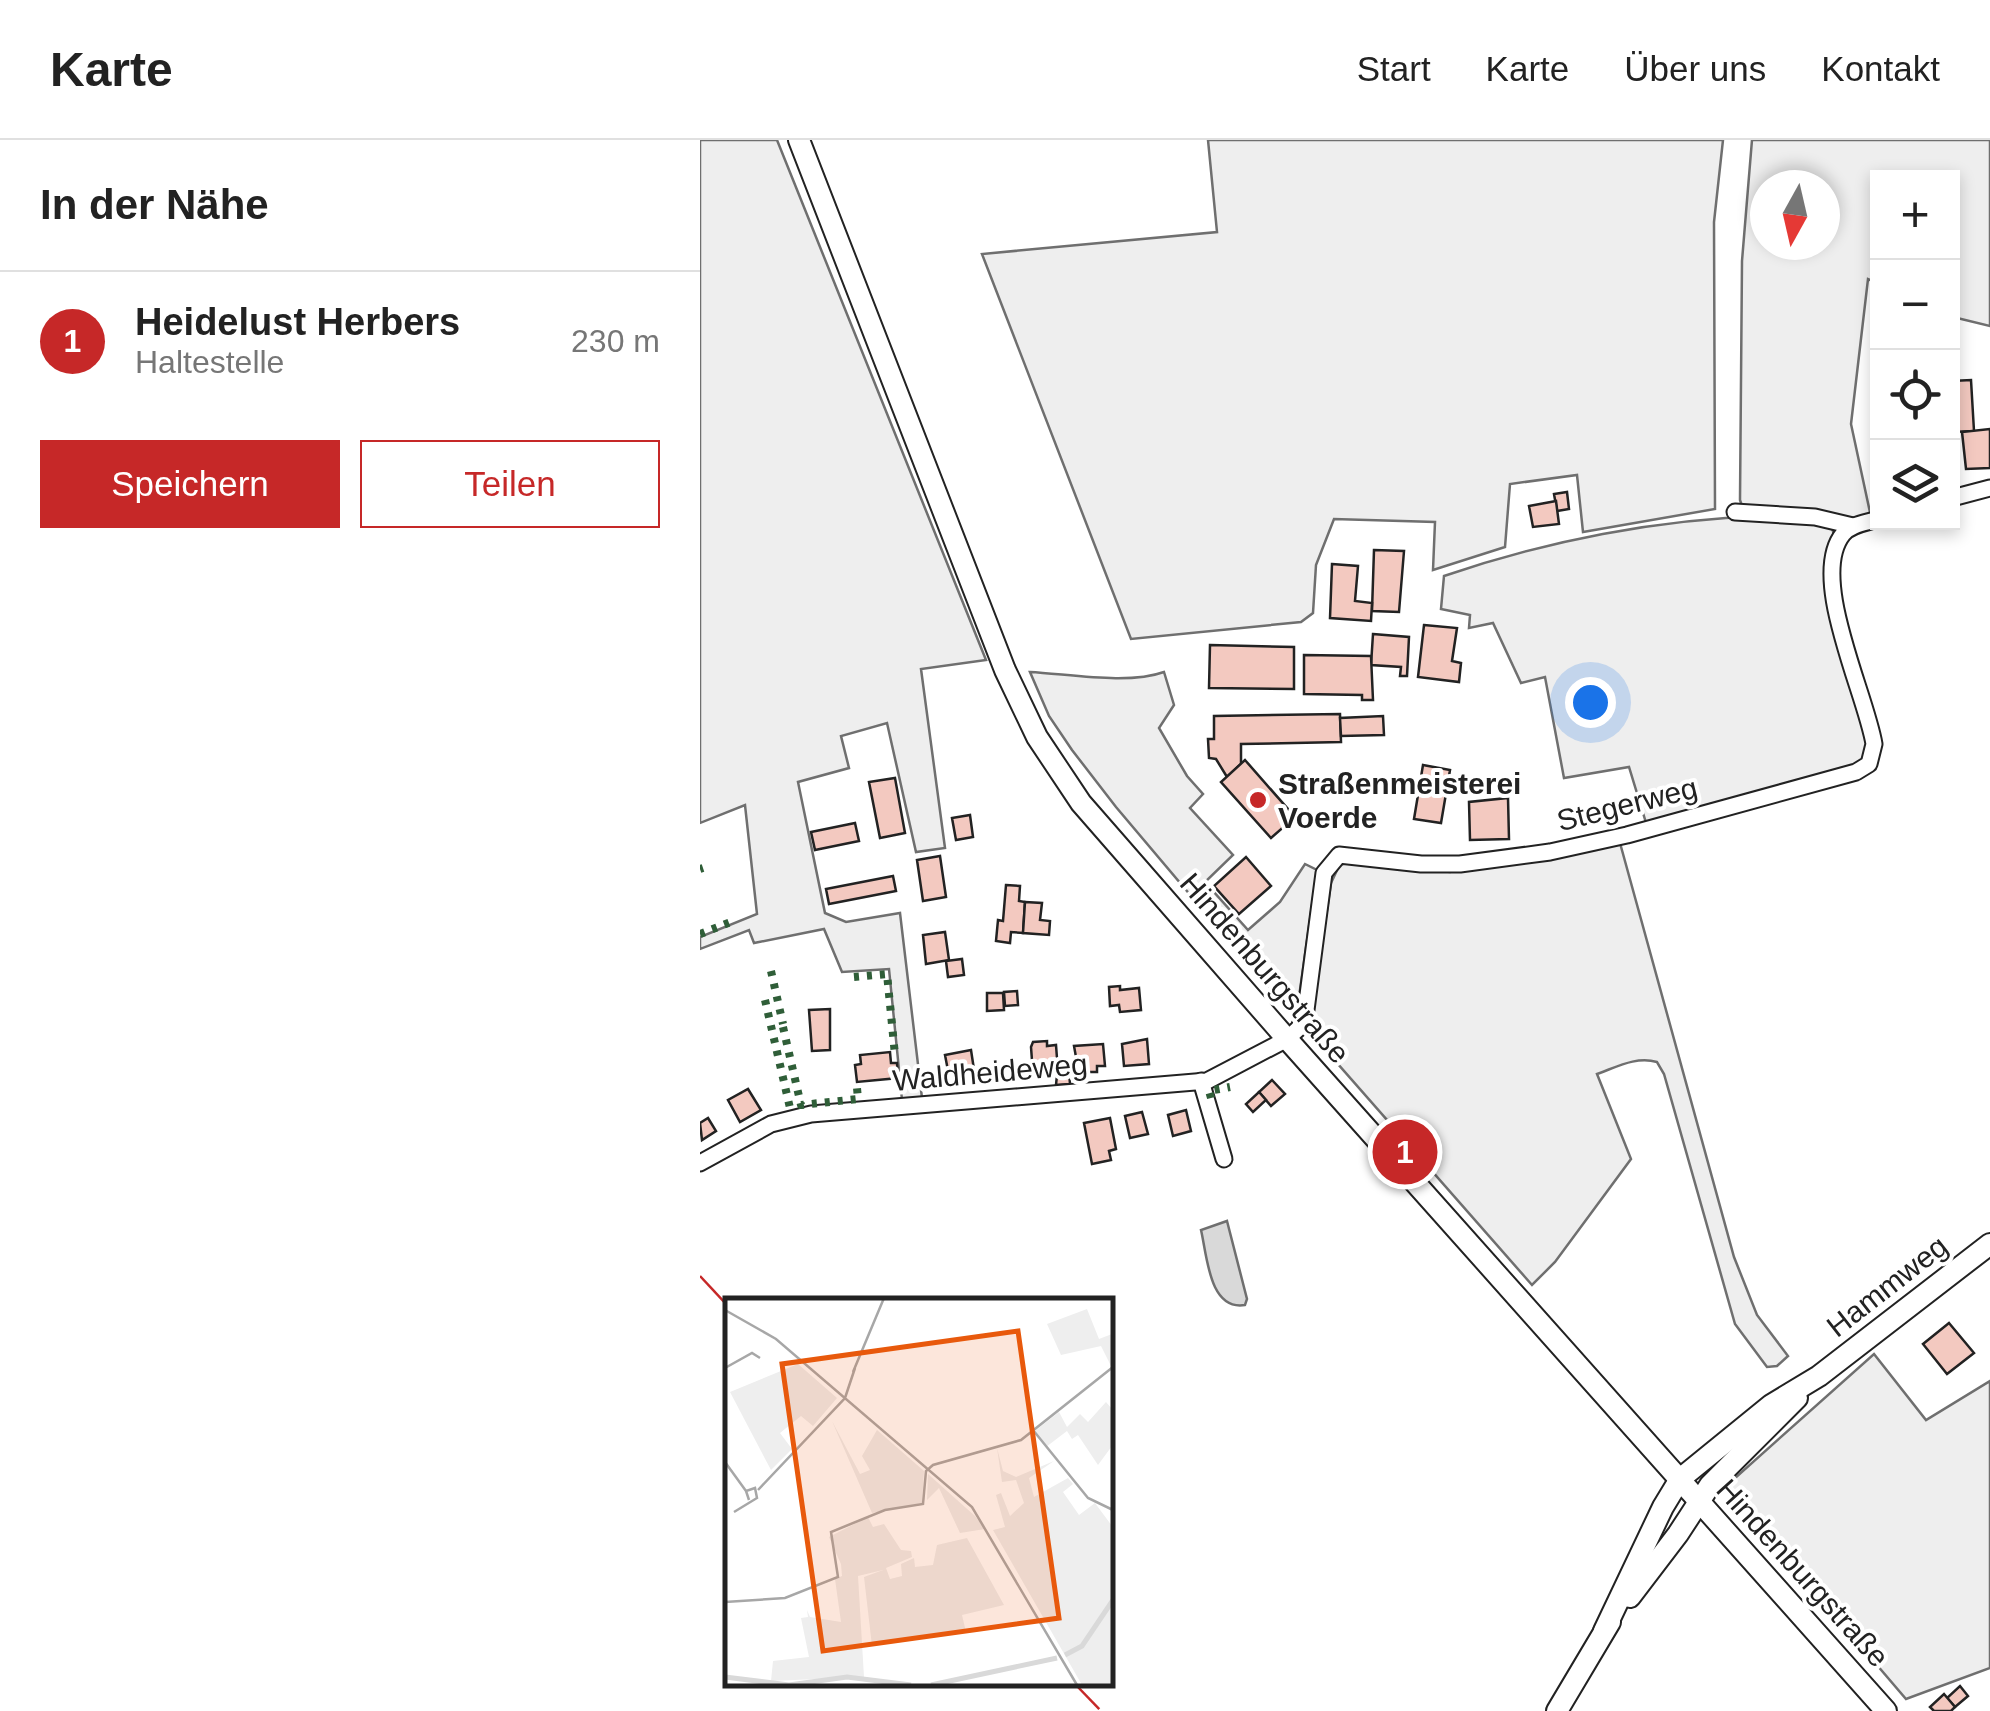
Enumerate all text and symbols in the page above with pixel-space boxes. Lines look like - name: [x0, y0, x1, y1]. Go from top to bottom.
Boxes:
- text: Karte: [50, 43, 173, 96]
- text: Start: [1357, 49, 1431, 88]
- text: Karte: [1486, 49, 1569, 88]
- text: Über uns: [1624, 49, 1766, 88]
- text: Kontakt: [1821, 49, 1940, 88]
- north arrow: [1750, 170, 1840, 260]
- map controls: [1870, 170, 1960, 530]
- button: +: [1870, 170, 1960, 260]
- text: In der Nähe: [40, 181, 269, 228]
- button: −: [1870, 260, 1960, 350]
- text: Heidelust Herbers: [135, 301, 460, 343]
- text: 1: [64, 323, 81, 359]
- text: 230 m: [571, 323, 660, 359]
- text: Haltestelle: [135, 344, 284, 380]
- button: locate: [1870, 350, 1960, 440]
- button: Speichern: [40, 440, 340, 528]
- button: Teilen: [360, 440, 660, 528]
- button: layers: [1870, 440, 1960, 530]
- your location: [1565, 677, 1616, 728]
- place label: Straßenmeisterei Voerde: [1278, 767, 1521, 834]
- street label: Stegerweg: [1553, 771, 1701, 837]
- marker: Straßenmeisterei Voerde: [1247, 789, 1269, 811]
- street label: Hindenburgstraße: [1174, 867, 1356, 1069]
- street label: Waldheideweg: [891, 1047, 1089, 1097]
- pin: 1: [1372, 1114, 1438, 1190]
- street label: Hammweg: [1820, 1229, 1954, 1343]
- inset map: [725, 1298, 1112, 1686]
- street label: Hindenburgstraße: [1710, 1473, 1896, 1673]

